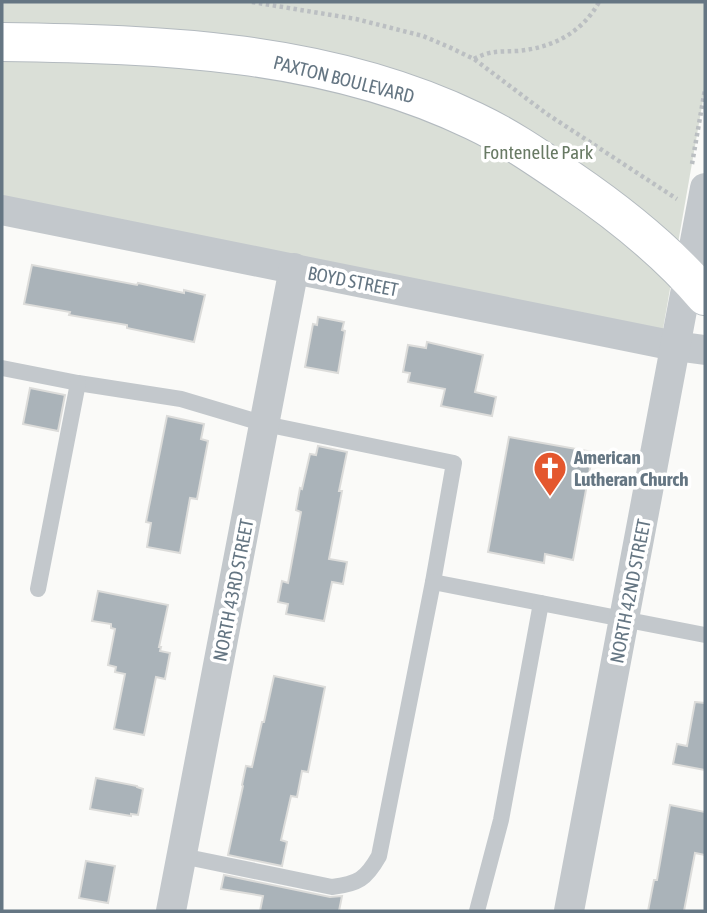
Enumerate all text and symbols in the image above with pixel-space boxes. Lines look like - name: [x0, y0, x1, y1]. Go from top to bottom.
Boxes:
- street label: PAXTON BOULEVARD: [271, 51, 417, 107]
- park label: Fontenelle Park: [483, 141, 594, 163]
- street label: BOYD STREET: [306, 261, 401, 301]
- place label: American Lutheran Church: [573, 446, 689, 490]
- church icon: American Lutheran Church: [531, 449, 569, 498]
- street label: NORTH 43RD STREET: [208, 516, 258, 663]
- street label: NORTH 42ND STREET: [605, 516, 655, 665]

